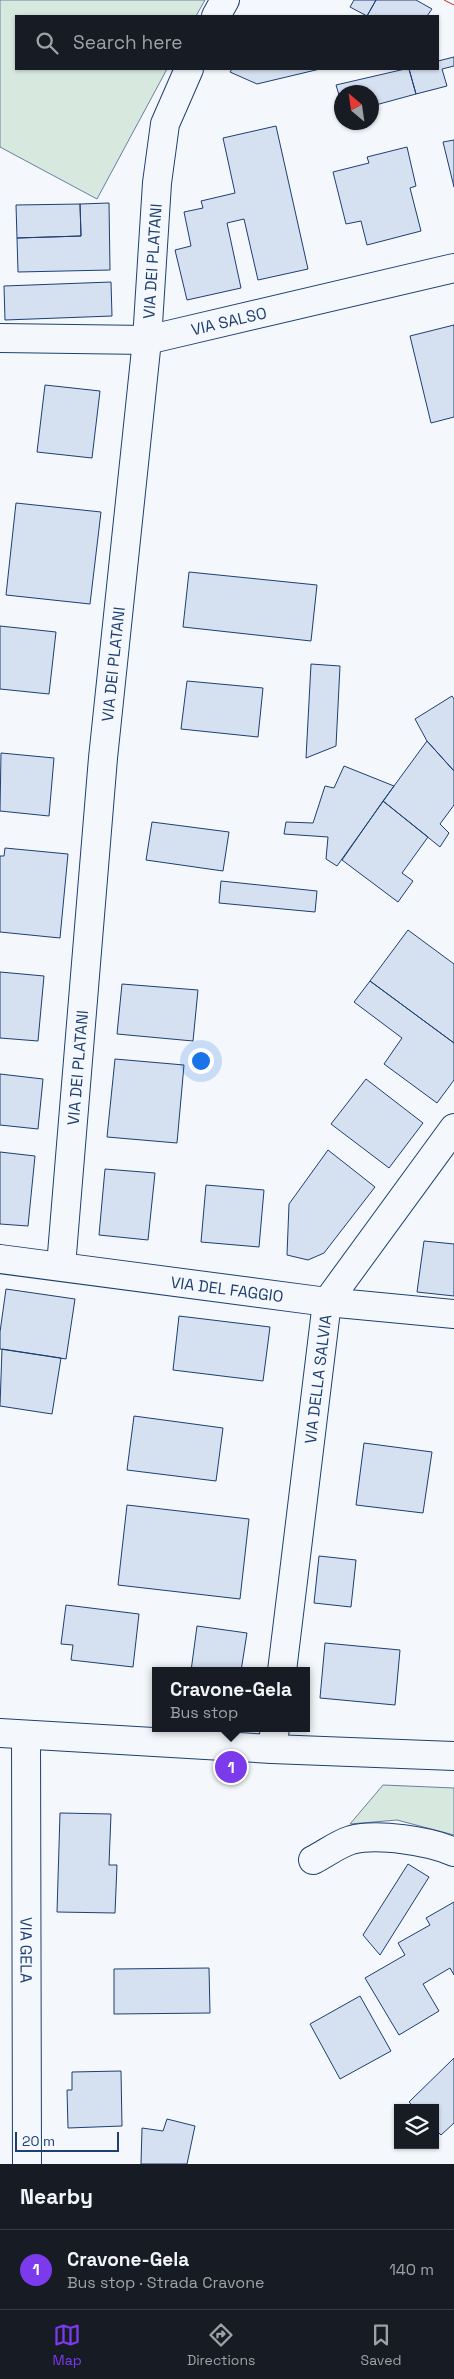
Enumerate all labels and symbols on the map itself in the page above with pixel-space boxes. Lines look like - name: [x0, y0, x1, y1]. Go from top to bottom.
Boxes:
- north arrow: [334, 85, 379, 130]
- street label: VIA DEI PLATANI: [138, 203, 167, 320]
- street label: VIA SALSO: [189, 302, 269, 340]
- street label: VIA DEI PLATANI: [97, 606, 130, 723]
- street label: VIA DEI PLATANI: [63, 1009, 93, 1126]
- your location: [188, 1048, 214, 1074]
- street label: VIA DEL FAGGIO: [169, 1272, 285, 1307]
- street label: VIA DELLA SALVIA: [300, 1313, 336, 1445]
- pin: 1: [215, 1748, 247, 1786]
- street label: VIA GELA: [15, 1917, 37, 1983]
- scale bar: [15, 2129, 119, 2152]

